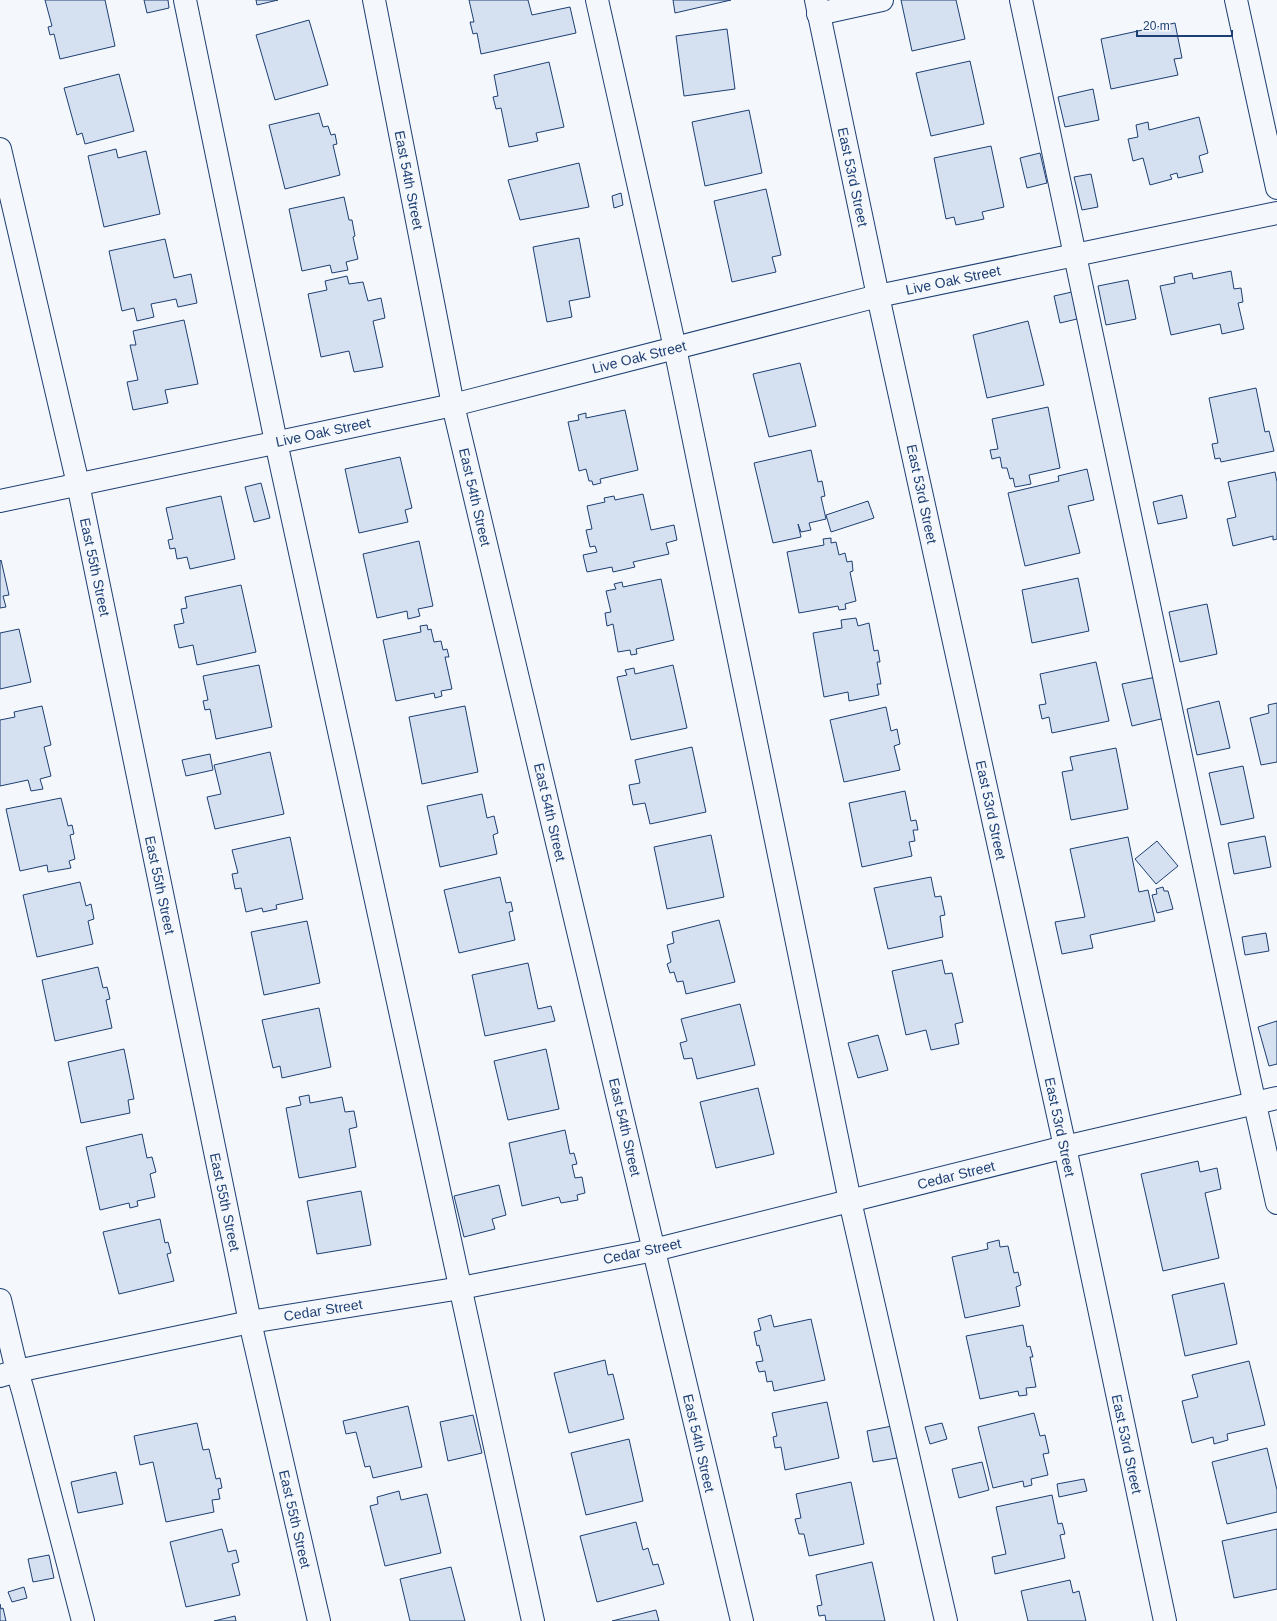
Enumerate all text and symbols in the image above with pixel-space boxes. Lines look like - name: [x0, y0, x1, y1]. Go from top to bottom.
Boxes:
- scale bar: [1137, 12, 1232, 38]
- text: 20 m: [1143, 19, 1170, 33]
- street label: East 53rd Street: [835, 126, 871, 228]
- street label: East 54th Street: [392, 129, 426, 231]
- street label: Live Oak Street: [904, 262, 1002, 298]
- street label: Live Oak Street: [590, 338, 688, 376]
- street label: Live Oak Street: [274, 414, 372, 450]
- street label: East 53rd Street: [904, 443, 940, 545]
- street label: East 54th Street: [456, 446, 494, 548]
- street label: East 55th Street: [77, 516, 113, 618]
- street label: East 53rd Street: [973, 759, 1009, 861]
- street label: East 54th Street: [531, 761, 569, 863]
- street label: East 55th Street: [142, 834, 178, 936]
- street label: East 54th Street: [606, 1076, 644, 1178]
- street label: East 53rd Street: [1042, 1076, 1078, 1178]
- street label: East 55th Street: [207, 1151, 243, 1253]
- street label: Cedar Street: [916, 1158, 997, 1192]
- street label: Cedar Street: [602, 1235, 683, 1267]
- street label: Cedar Street: [283, 1296, 364, 1324]
- street label: East 54th Street: [680, 1392, 718, 1494]
- street label: East 53rd Street: [1109, 1393, 1145, 1495]
- street label: East 55th Street: [276, 1468, 314, 1570]

